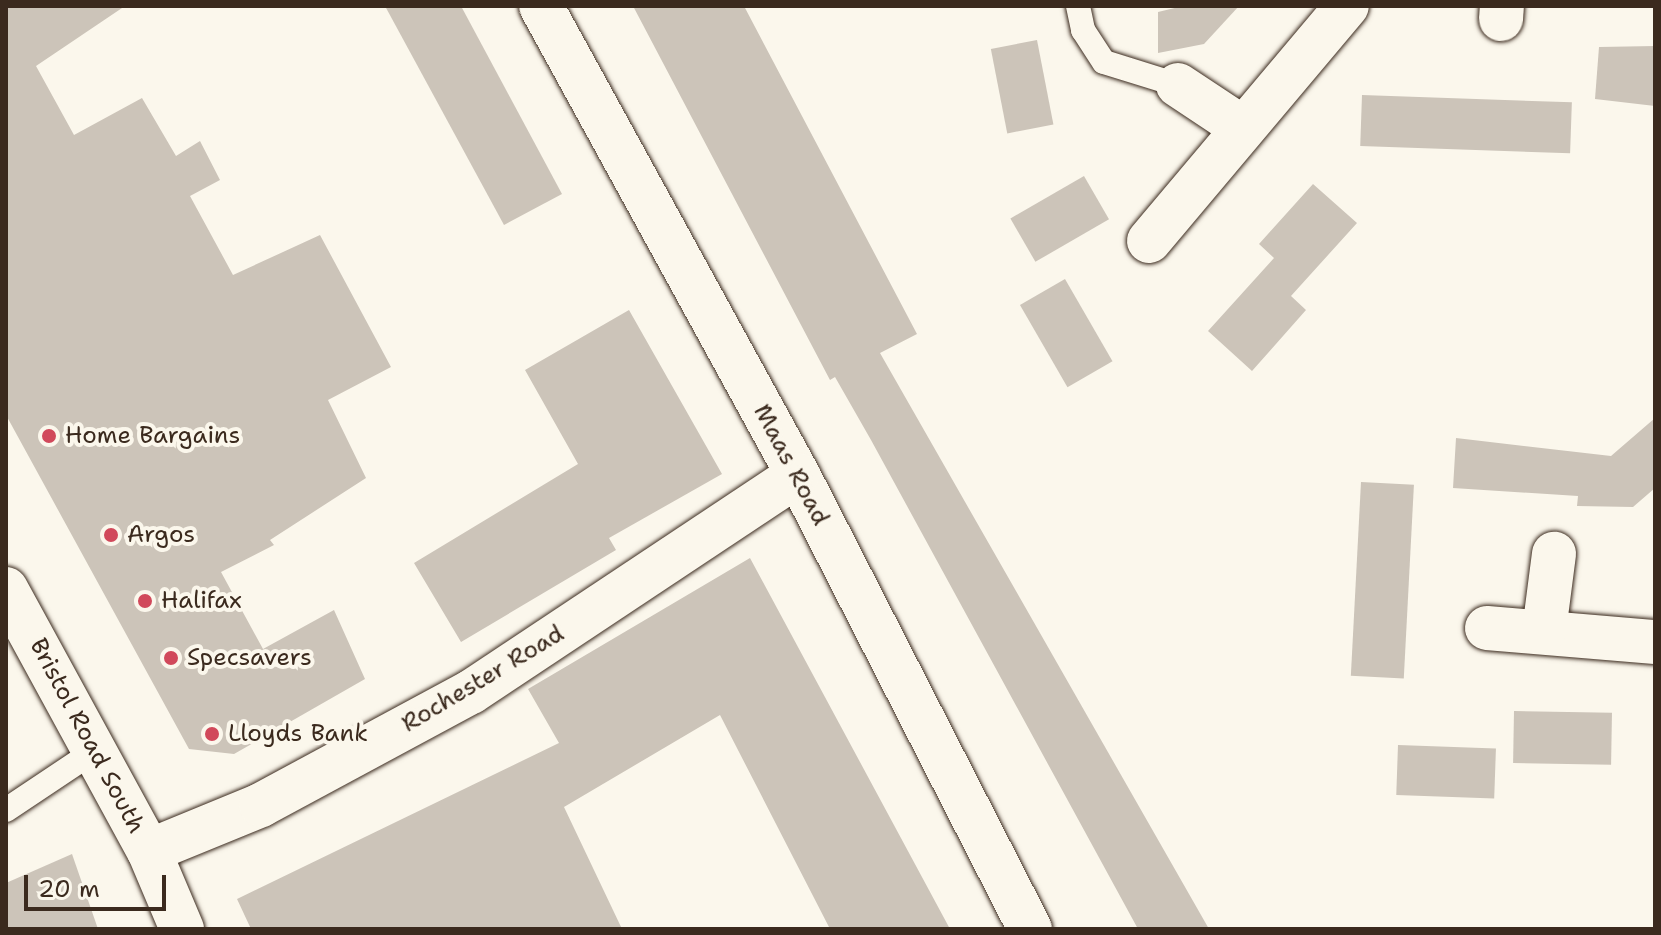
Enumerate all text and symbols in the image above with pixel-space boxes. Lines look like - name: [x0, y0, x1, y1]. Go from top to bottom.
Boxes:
- street label: Maas Road: [747, 399, 835, 531]
- place label: Home Bargains: [65, 422, 240, 450]
- marker: Home Bargains: [40, 427, 58, 445]
- place label: Argos: [127, 521, 195, 549]
- marker: Argos: [102, 526, 120, 544]
- place label: Halifax: [161, 587, 242, 615]
- marker: Halifax: [136, 592, 154, 610]
- street label: Rochester Road: [397, 619, 569, 739]
- street label: Bristol Road South: [23, 634, 151, 838]
- place label: Specsavers: [187, 644, 312, 672]
- marker: Specsavers: [162, 649, 180, 667]
- place label: Lloyds Bank: [228, 720, 368, 748]
- marker: Lloyds Bank: [203, 725, 221, 743]
- scale bar: [28, 859, 170, 909]
- text: 20 m: [38, 873, 100, 905]

